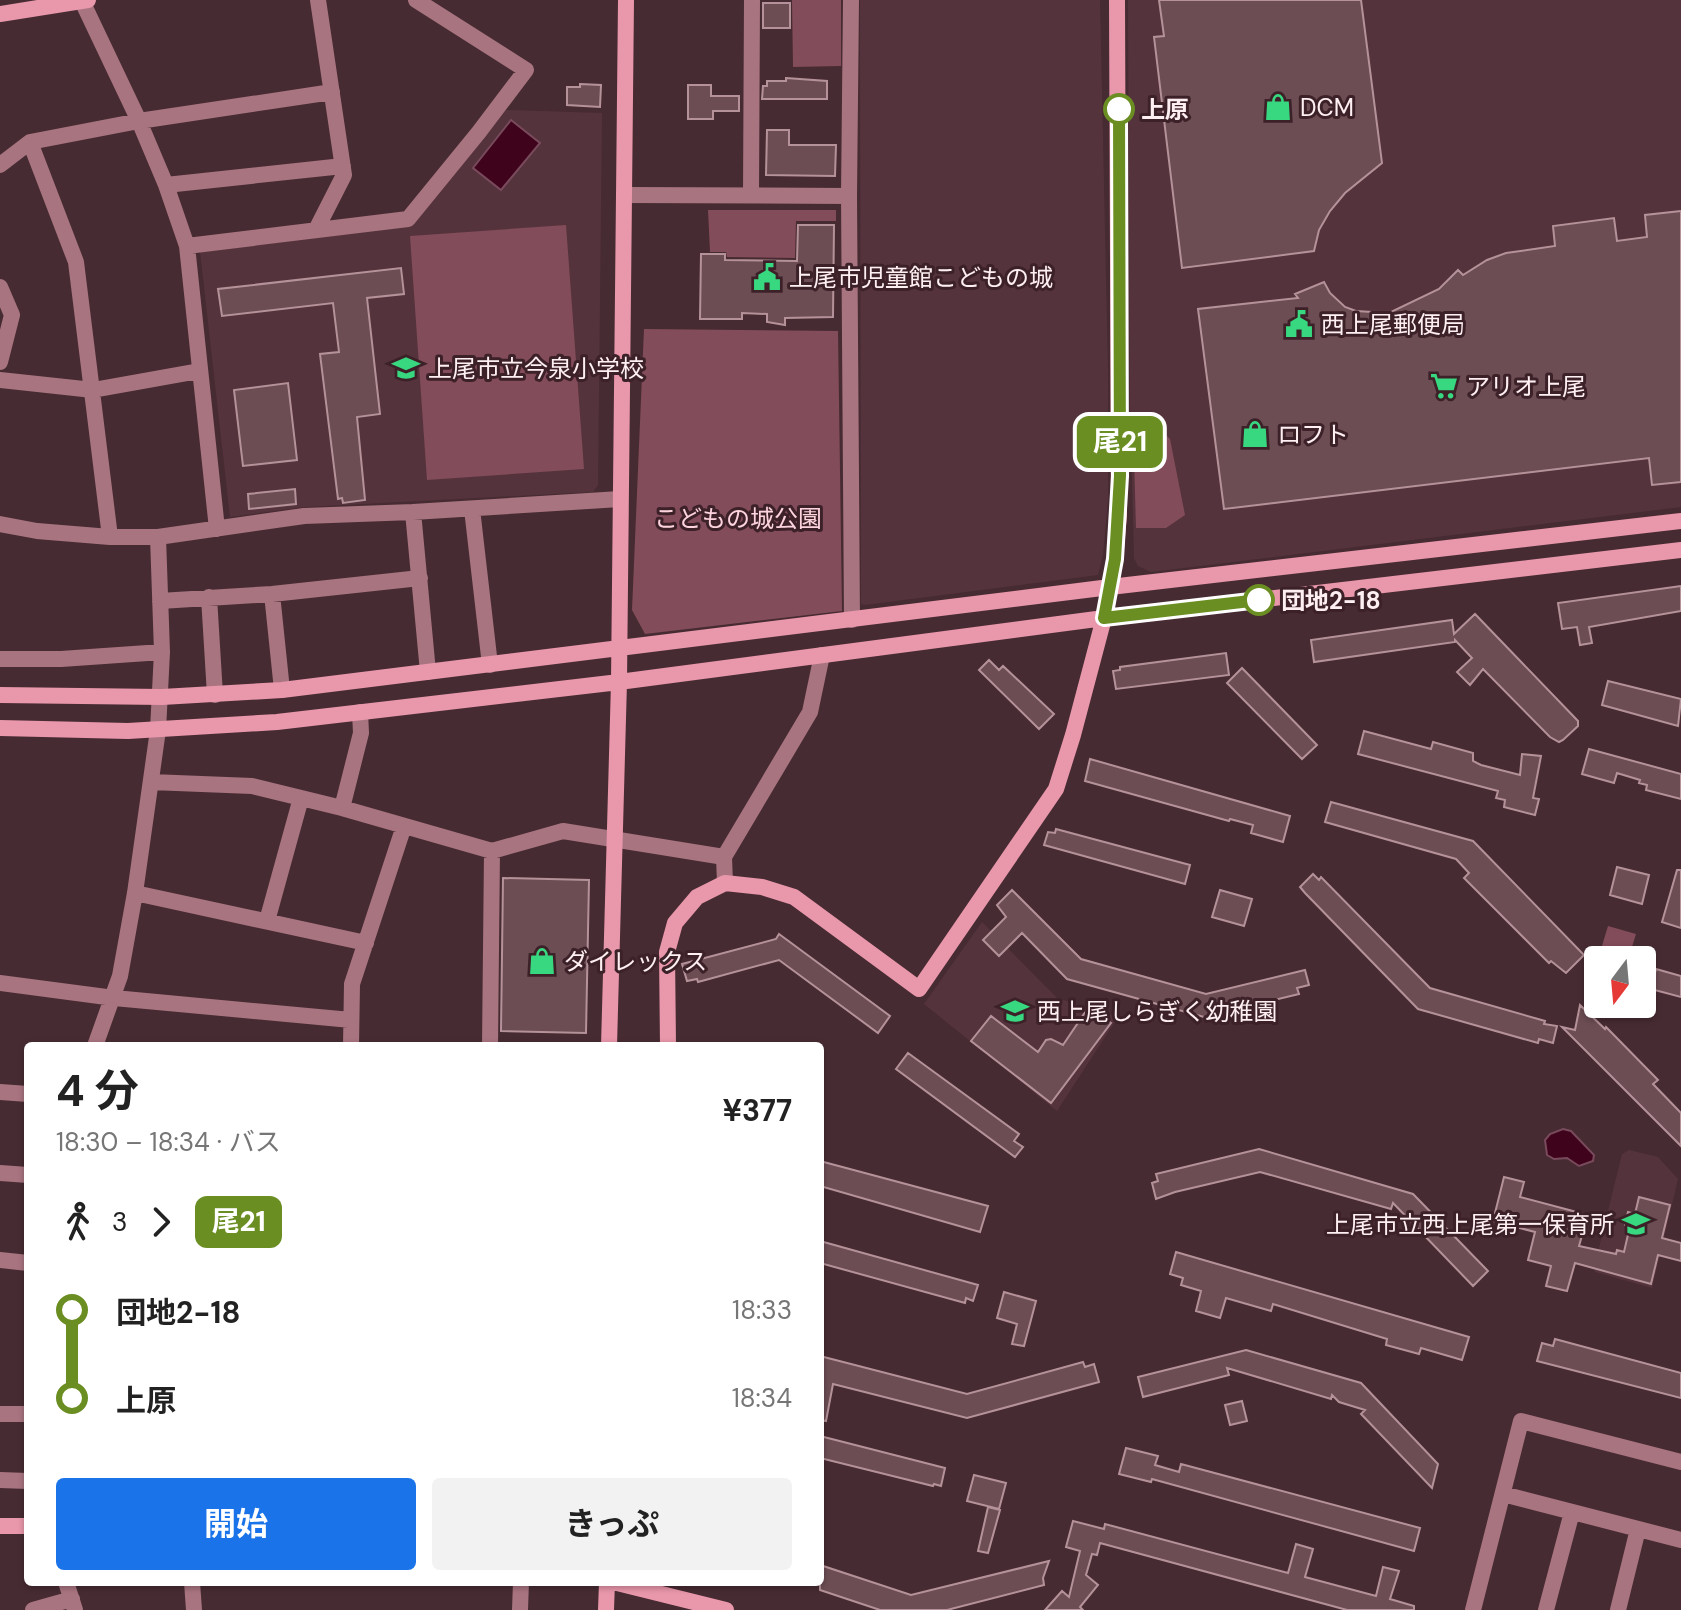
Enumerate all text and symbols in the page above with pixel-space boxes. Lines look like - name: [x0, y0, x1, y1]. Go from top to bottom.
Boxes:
- shop icon: DCM: [1263, 92, 1293, 122]
- place label: DCM: [1300, 92, 1354, 123]
- marker: 上原: [1104, 94, 1134, 124]
- place label: 上原: [1141, 94, 1189, 125]
- public building icon: 上尾市児童館こどもの城: [752, 262, 782, 292]
- place label: 上尾市児童館こどもの城: [789, 262, 1053, 293]
- public building icon: 西上尾郵便局: [1284, 309, 1314, 339]
- place label: 西上尾郵便局: [1321, 309, 1465, 340]
- school or university icon: 上尾市立今泉小学校: [391, 353, 421, 383]
- place label: 上尾市立今泉小学校: [428, 353, 644, 384]
- supermarket icon: アリオ上尾: [1429, 371, 1459, 401]
- place label: アリオ上尾: [1466, 371, 1586, 402]
- line badge: 尾21: [1074, 416, 1166, 468]
- shop icon: ロフト: [1240, 419, 1270, 449]
- place label: ロフト: [1277, 419, 1349, 450]
- text: 尾21: [1093, 423, 1147, 460]
- park label: こどもの城公園: [654, 503, 822, 534]
- marker: 団地2-18: [1244, 585, 1274, 615]
- place label: 団地2-18: [1281, 585, 1381, 616]
- shop icon: ダイレックス: [527, 946, 557, 976]
- place label: ダイレックス: [564, 946, 707, 977]
- north arrow: [1584, 946, 1656, 1018]
- map controls: [1584, 946, 1656, 1018]
- school or university icon: 西上尾しらぎく幼稚園: [1000, 996, 1030, 1026]
- place label: 西上尾しらぎく幼稚園: [1037, 996, 1277, 1027]
- text: 4 分: [56, 1062, 139, 1120]
- text: ¥377: [722, 1091, 792, 1130]
- text: 18:30 – 18:34 · バス: [56, 1125, 281, 1159]
- icon: walk: [56, 1200, 100, 1244]
- icon: forward: [139, 1200, 183, 1244]
- text: 尾21: [211, 1203, 266, 1240]
- text: 3: [112, 1205, 127, 1239]
- place label: 上尾市立西上尾第一保育所: [1326, 1209, 1614, 1240]
- school or university icon: 上尾市立西上尾第一保育所: [1621, 1209, 1651, 1239]
- text: 団地2-18: [116, 1293, 241, 1332]
- text: 18:33: [732, 1293, 792, 1327]
- text: 上原: [116, 1381, 176, 1420]
- text: 18:34: [732, 1381, 792, 1415]
- button: 開始: [56, 1478, 416, 1570]
- button: きっぷ: [432, 1478, 792, 1570]

